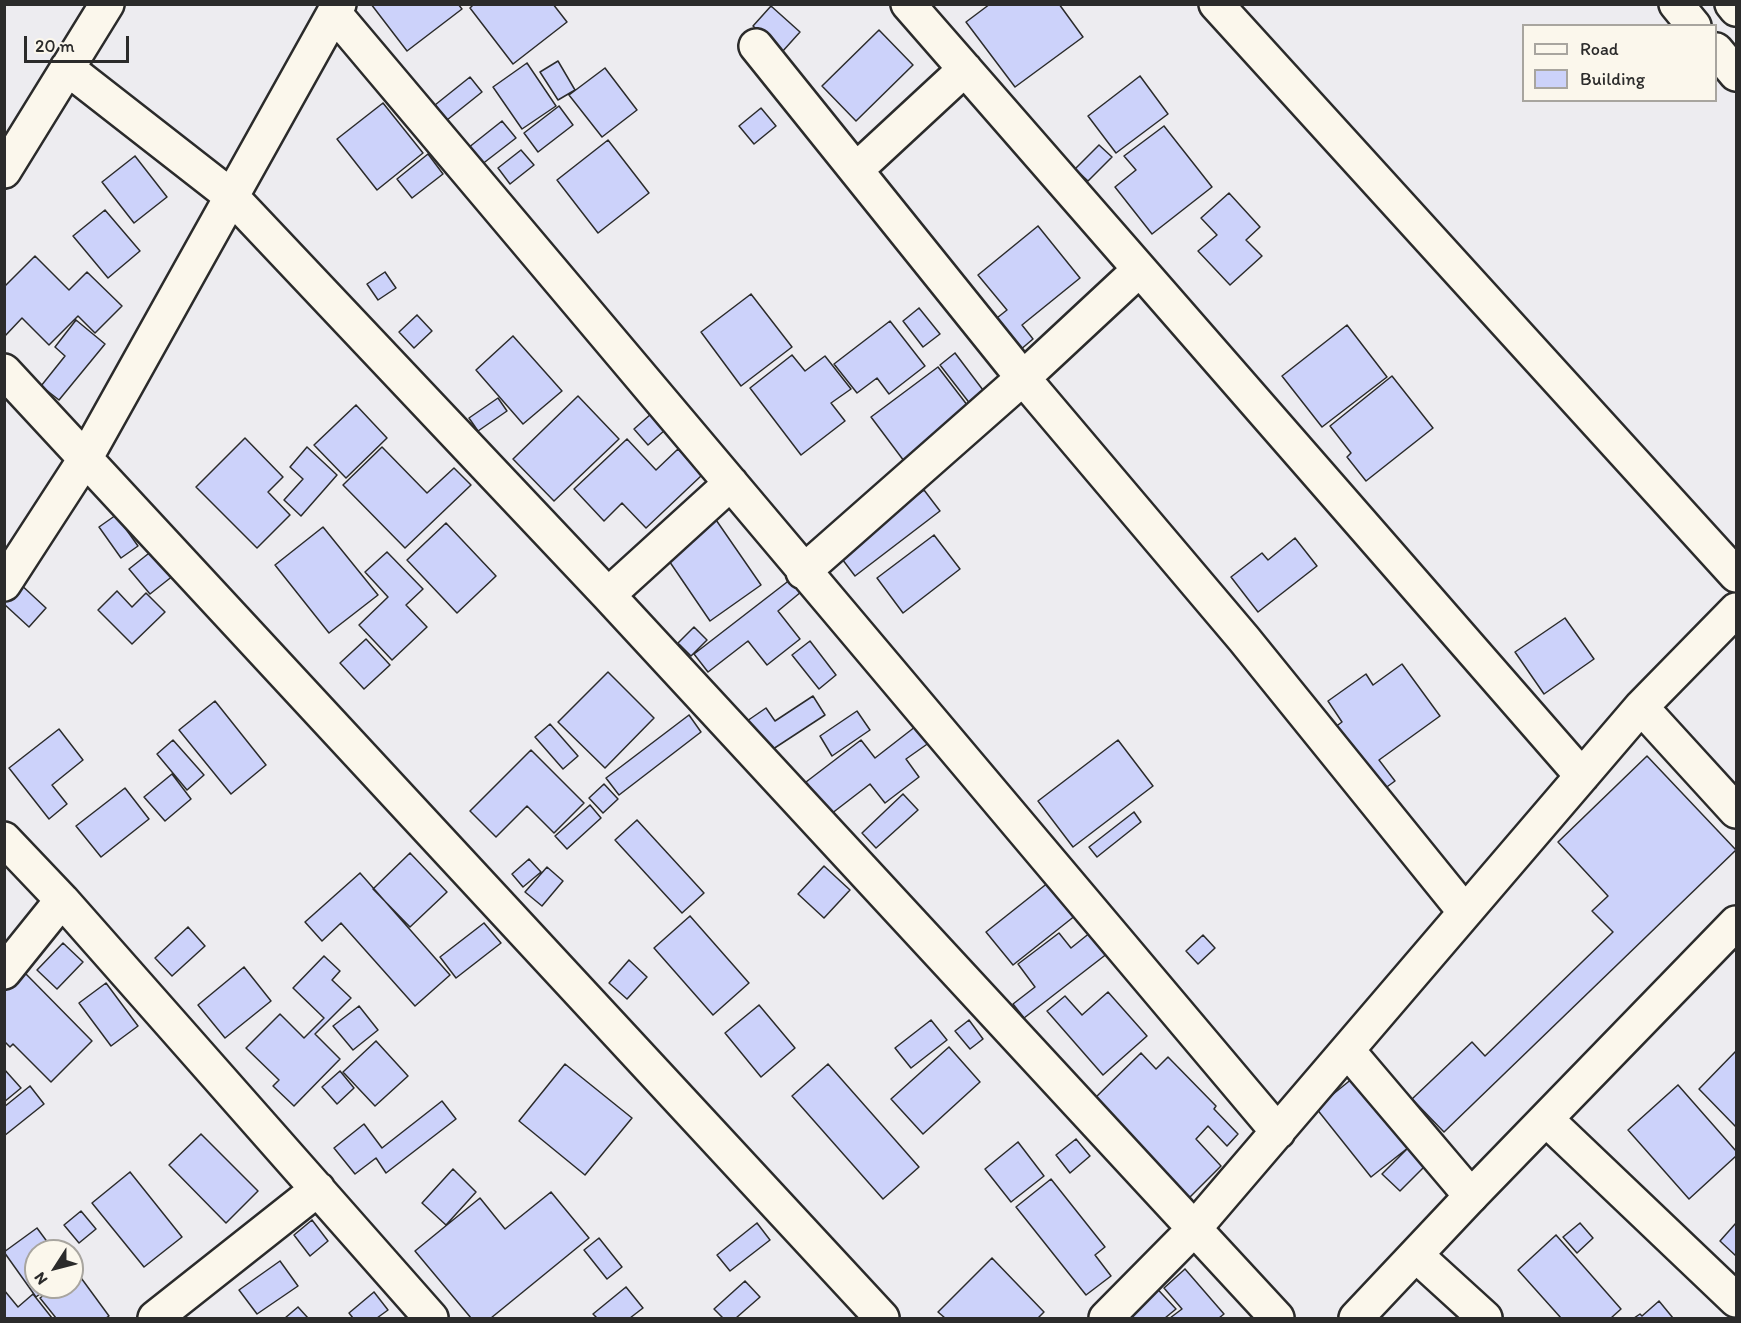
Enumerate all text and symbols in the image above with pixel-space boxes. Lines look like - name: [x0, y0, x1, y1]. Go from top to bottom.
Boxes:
- scale bar: [27, 24, 132, 62]
- legend: [1522, 24, 1717, 102]
- text: 20 m: [35, 35, 75, 57]
- text: Road: [1580, 38, 1619, 60]
- text: Building: [1580, 68, 1645, 90]
- north arrow: [24, 1239, 84, 1299]
- text: N: [30, 1269, 52, 1289]

